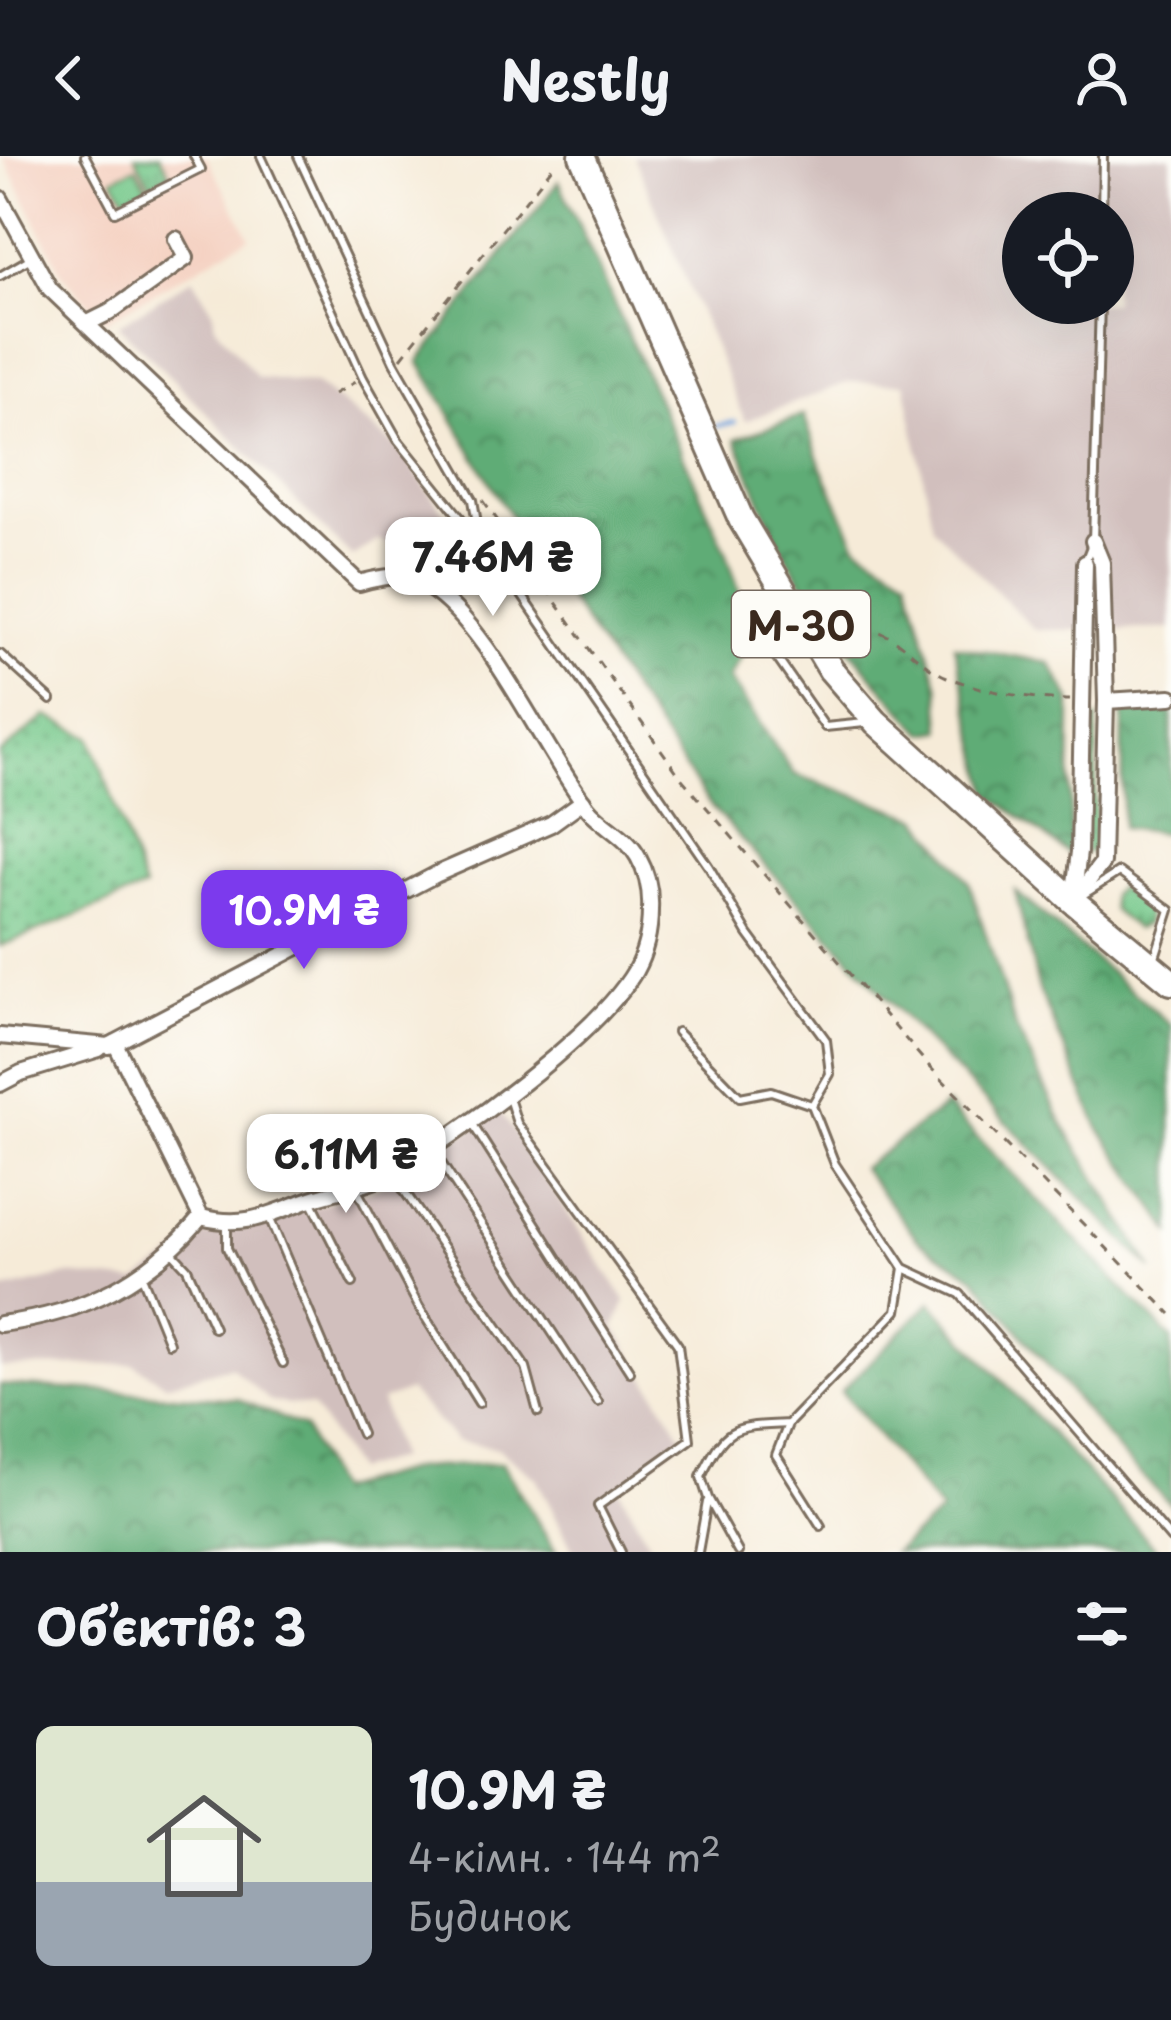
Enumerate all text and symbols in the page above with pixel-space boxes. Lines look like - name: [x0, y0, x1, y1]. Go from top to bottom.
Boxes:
- text: Nestly: [500, 38, 671, 119]
- icon: back: [36, 45, 102, 111]
- icon: person: [1069, 45, 1135, 111]
- map controls: [1002, 192, 1134, 324]
- button: locate: [1002, 192, 1134, 324]
- pin: 7.46M ₴: [382, 517, 604, 619]
- text: 7.46M ₴: [412, 526, 574, 585]
- road number: М-30: [732, 591, 870, 657]
- pin: 10.9M ₴: [193, 870, 415, 972]
- text: 10.9M ₴: [228, 879, 380, 938]
- pin: 6.11M ₴: [235, 1114, 457, 1216]
- text: 6.11M ₴: [274, 1123, 418, 1182]
- text: Об’єктів: 3: [36, 1586, 306, 1663]
- icon: filters: [1069, 1591, 1135, 1657]
- text: 10.9M ₴: [408, 1749, 606, 1826]
- icon: home: [132, 1774, 276, 1918]
- text: 4-кімн. · 144 m²: [408, 1826, 721, 1885]
- text: Будинок: [408, 1885, 571, 1944]

